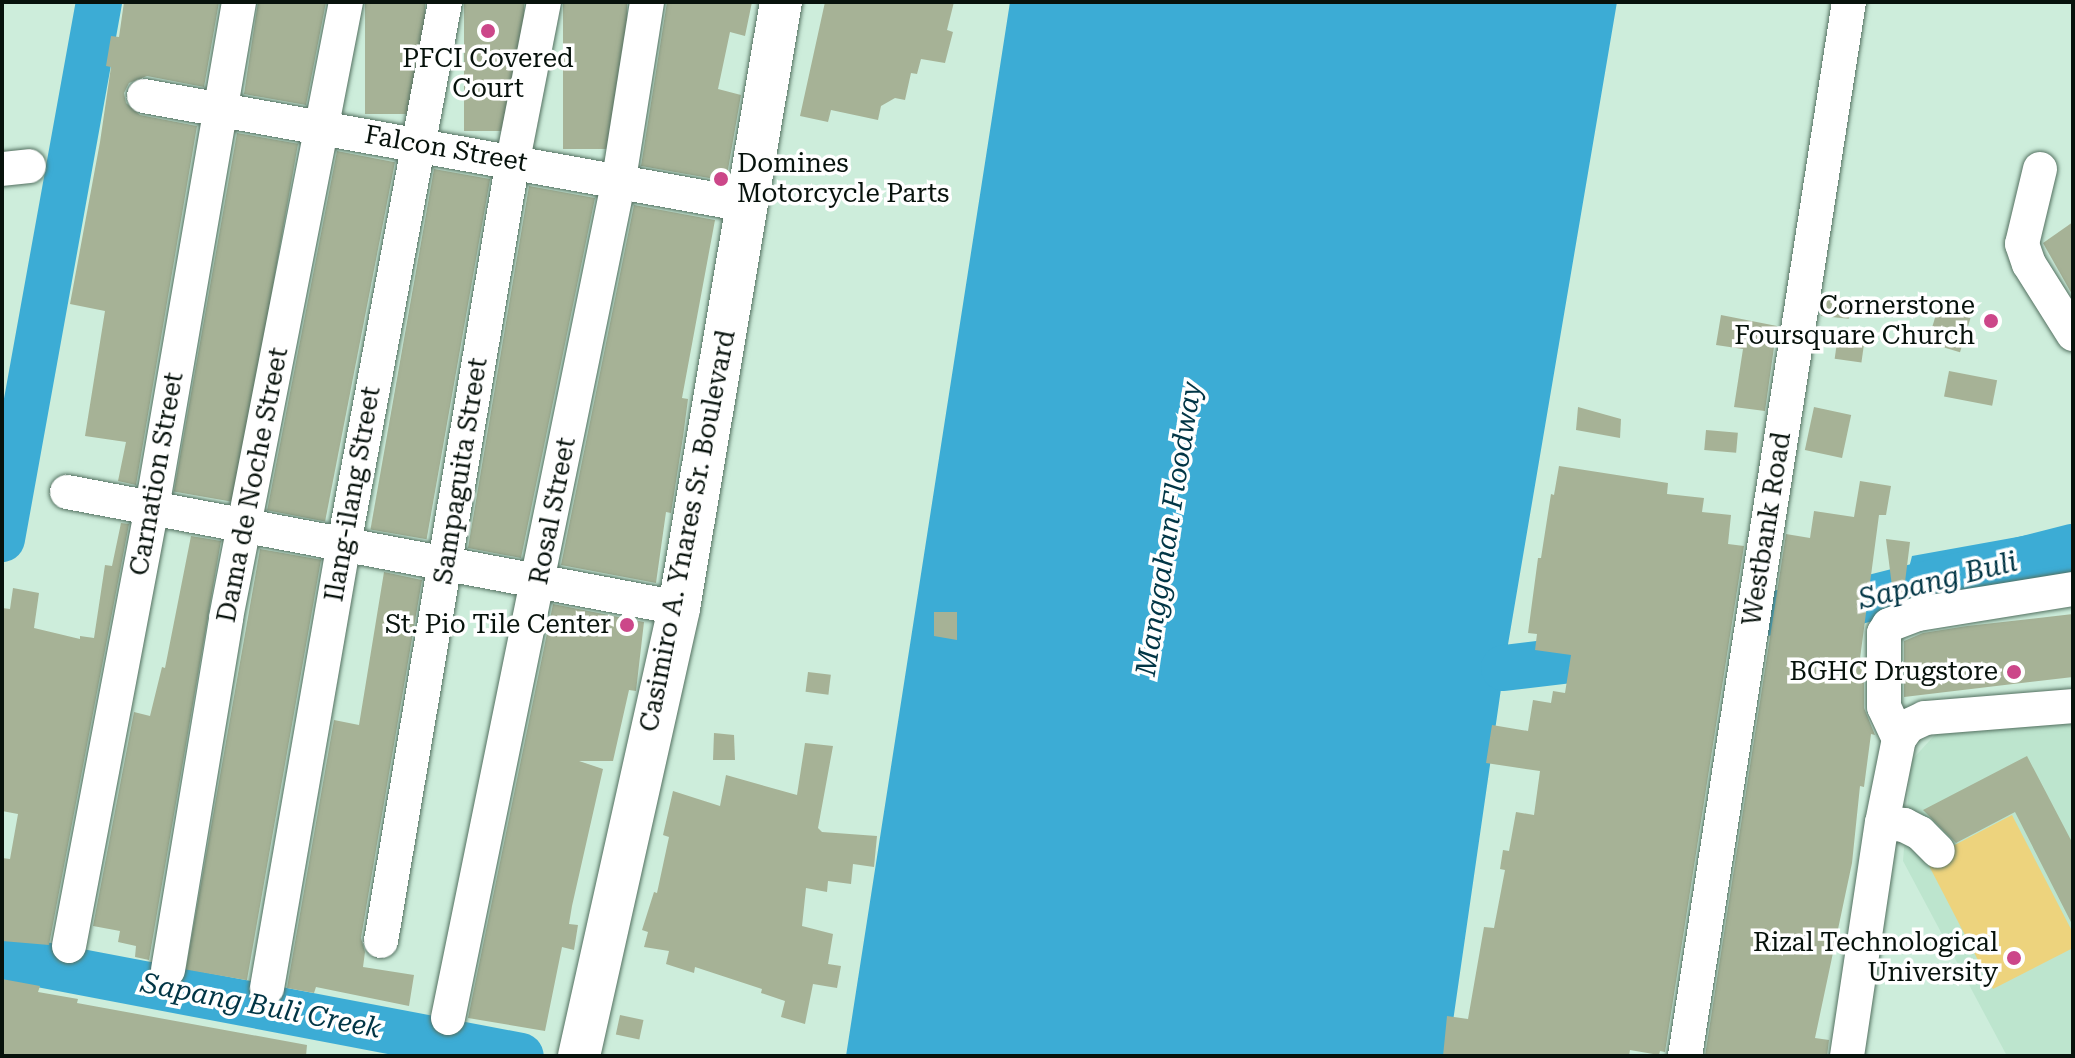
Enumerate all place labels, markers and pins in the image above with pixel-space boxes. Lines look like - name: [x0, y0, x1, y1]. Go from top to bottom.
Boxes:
- marker: PFCI Covered Court: [479, 22, 497, 40]
- place label: PFCI Covered Court: [402, 43, 574, 104]
- place label: Domines Motorcycle Parts: [737, 148, 949, 210]
- marker: Domines Motorcycle Parts: [712, 170, 730, 188]
- place label: Cornerstone Foursquare Church: [1734, 290, 1975, 352]
- marker: Cornerstone Foursquare Church: [1982, 312, 2000, 330]
- place label: St. Pio Tile Center: [385, 609, 611, 641]
- marker: St. Pio Tile Center: [618, 616, 636, 634]
- place label: BGHC Drugstore: [1790, 656, 1998, 688]
- marker: BGHC Drugstore: [2005, 663, 2023, 681]
- place label: Rizal Technological University: [1753, 927, 1998, 988]
- marker: Rizal Technological University: [2005, 949, 2023, 967]

